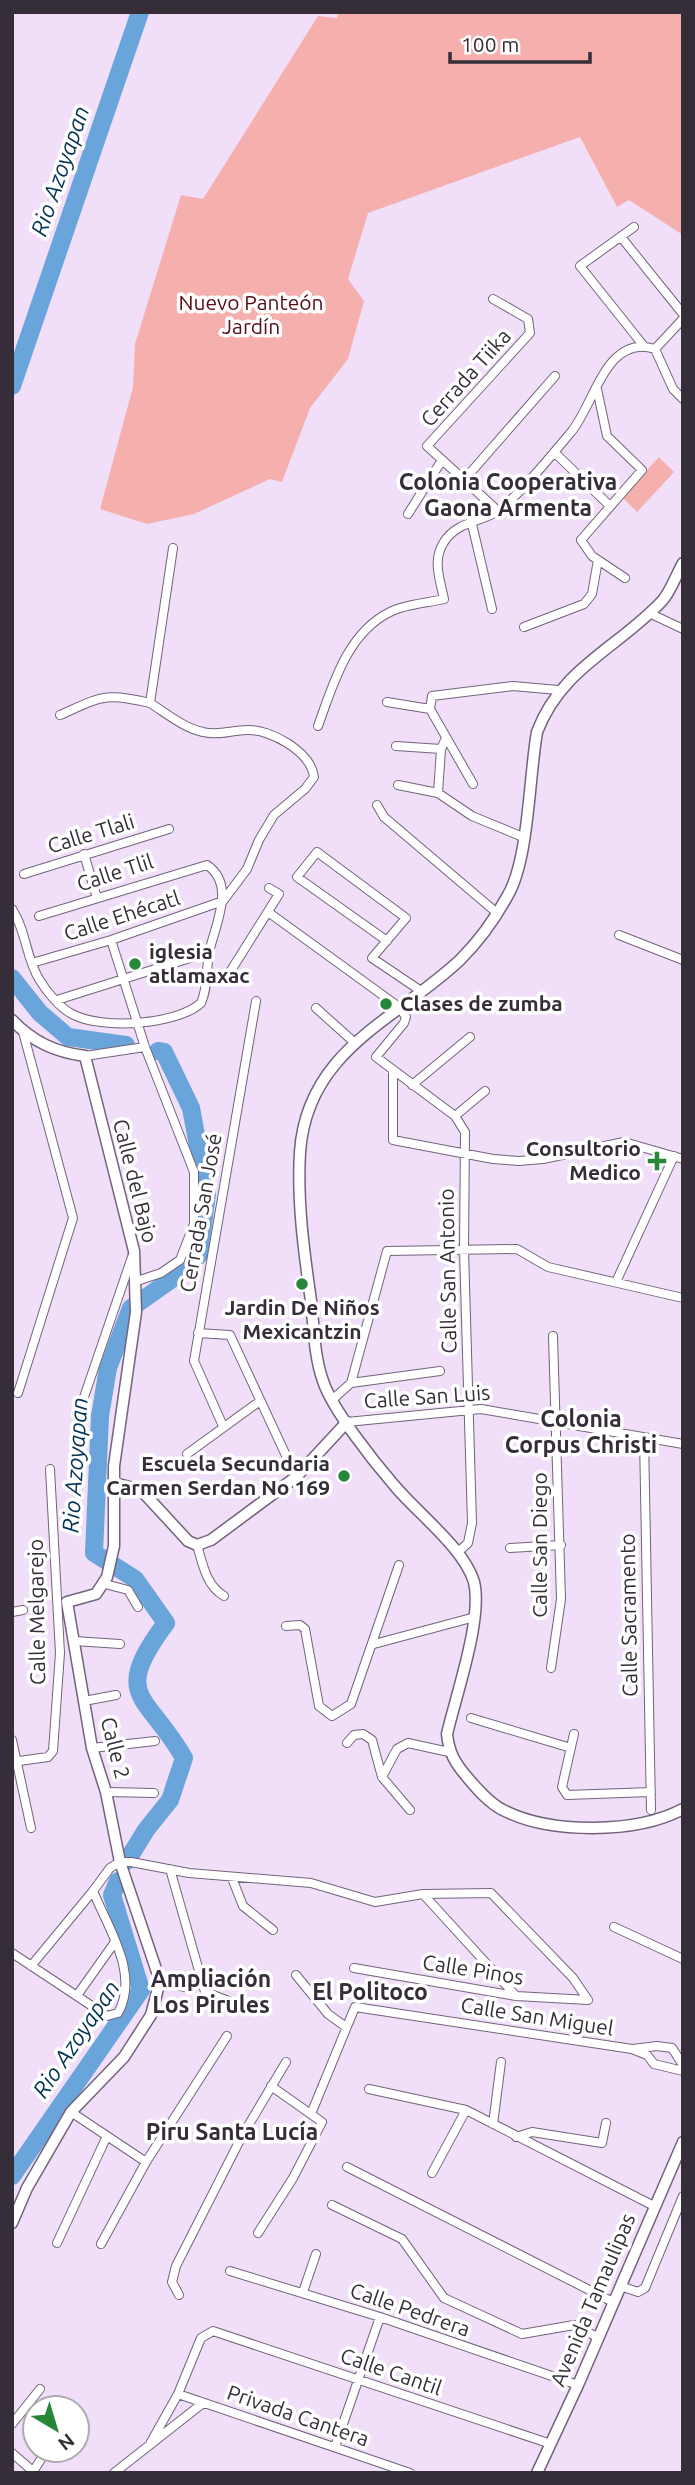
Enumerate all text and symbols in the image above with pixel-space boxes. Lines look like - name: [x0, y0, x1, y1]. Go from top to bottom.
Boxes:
- scale bar: [450, 21, 590, 65]
- text: 100 m: [461, 32, 519, 56]
- water label: Rio Azoyapan: [26, 103, 93, 239]
- park label: Nuevo Panteón Jardín: [178, 290, 324, 338]
- street label: Cerrada Tiika: [415, 324, 515, 431]
- district label: Colonia Cooperativa Gaona Armenta: [399, 469, 617, 520]
- street label: Calle Tlali: [44, 808, 137, 858]
- street label: Calle Tlil: [73, 848, 156, 896]
- street label: Calle Ehécatl: [61, 885, 183, 945]
- place label: iglesia atlamaxac: [149, 939, 250, 987]
- marker: iglesia atlamaxac: [127, 956, 143, 972]
- place label: Clases de zumba: [400, 991, 563, 1015]
- marker: Clases de zumba: [378, 996, 394, 1012]
- street label: Calle del Bajo: [109, 1116, 163, 1245]
- street label: Cerrada San José: [174, 1131, 226, 1294]
- place label: Consultorio Medico: [526, 1136, 641, 1184]
- marker: Consultorio Medico: [647, 1151, 667, 1171]
- street label: Calle San Antonio: [434, 1188, 460, 1354]
- marker: Jardin De Niños Mexicantzin: [294, 1276, 310, 1292]
- place label: Jardin De Niños Mexicantzin: [224, 1295, 380, 1343]
- street label: Calle San Luis: [363, 1380, 491, 1412]
- water label: Rio Azoyapan: [57, 1396, 92, 1534]
- district label: Colonia Corpus Christi: [505, 1406, 657, 1457]
- place label: Escuela Secundaria Carmen Serdan No 169: [106, 1451, 330, 1499]
- marker: Escuela Secundaria Carmen Serdan No 169: [336, 1468, 352, 1484]
- street label: Calle San Diego: [527, 1472, 551, 1618]
- street label: Calle Sacramento: [615, 1533, 641, 1697]
- street label: Calle Melgarejo: [23, 1539, 49, 1685]
- street label: Calle 2: [97, 1714, 135, 1781]
- street label: Calle Pinos: [421, 1949, 525, 1989]
- district label: Ampliación Los Pirules: [151, 1966, 271, 2017]
- water label: Rio Azoyapan: [27, 1975, 124, 2102]
- district label: El Politoco: [312, 1979, 428, 2004]
- street label: Calle San Miguel: [459, 1992, 615, 2040]
- district label: Piru Santa Lucía: [146, 2119, 318, 2144]
- street label: Avenida Tamaulipas: [545, 2210, 639, 2390]
- street label: Calle Pedrera: [347, 2277, 474, 2341]
- street label: Calle Cantil: [337, 2343, 445, 2400]
- street label: Privada Cantera: [224, 2380, 373, 2451]
- north arrow: [21, 2394, 91, 2464]
- text: N: [54, 2429, 79, 2455]

